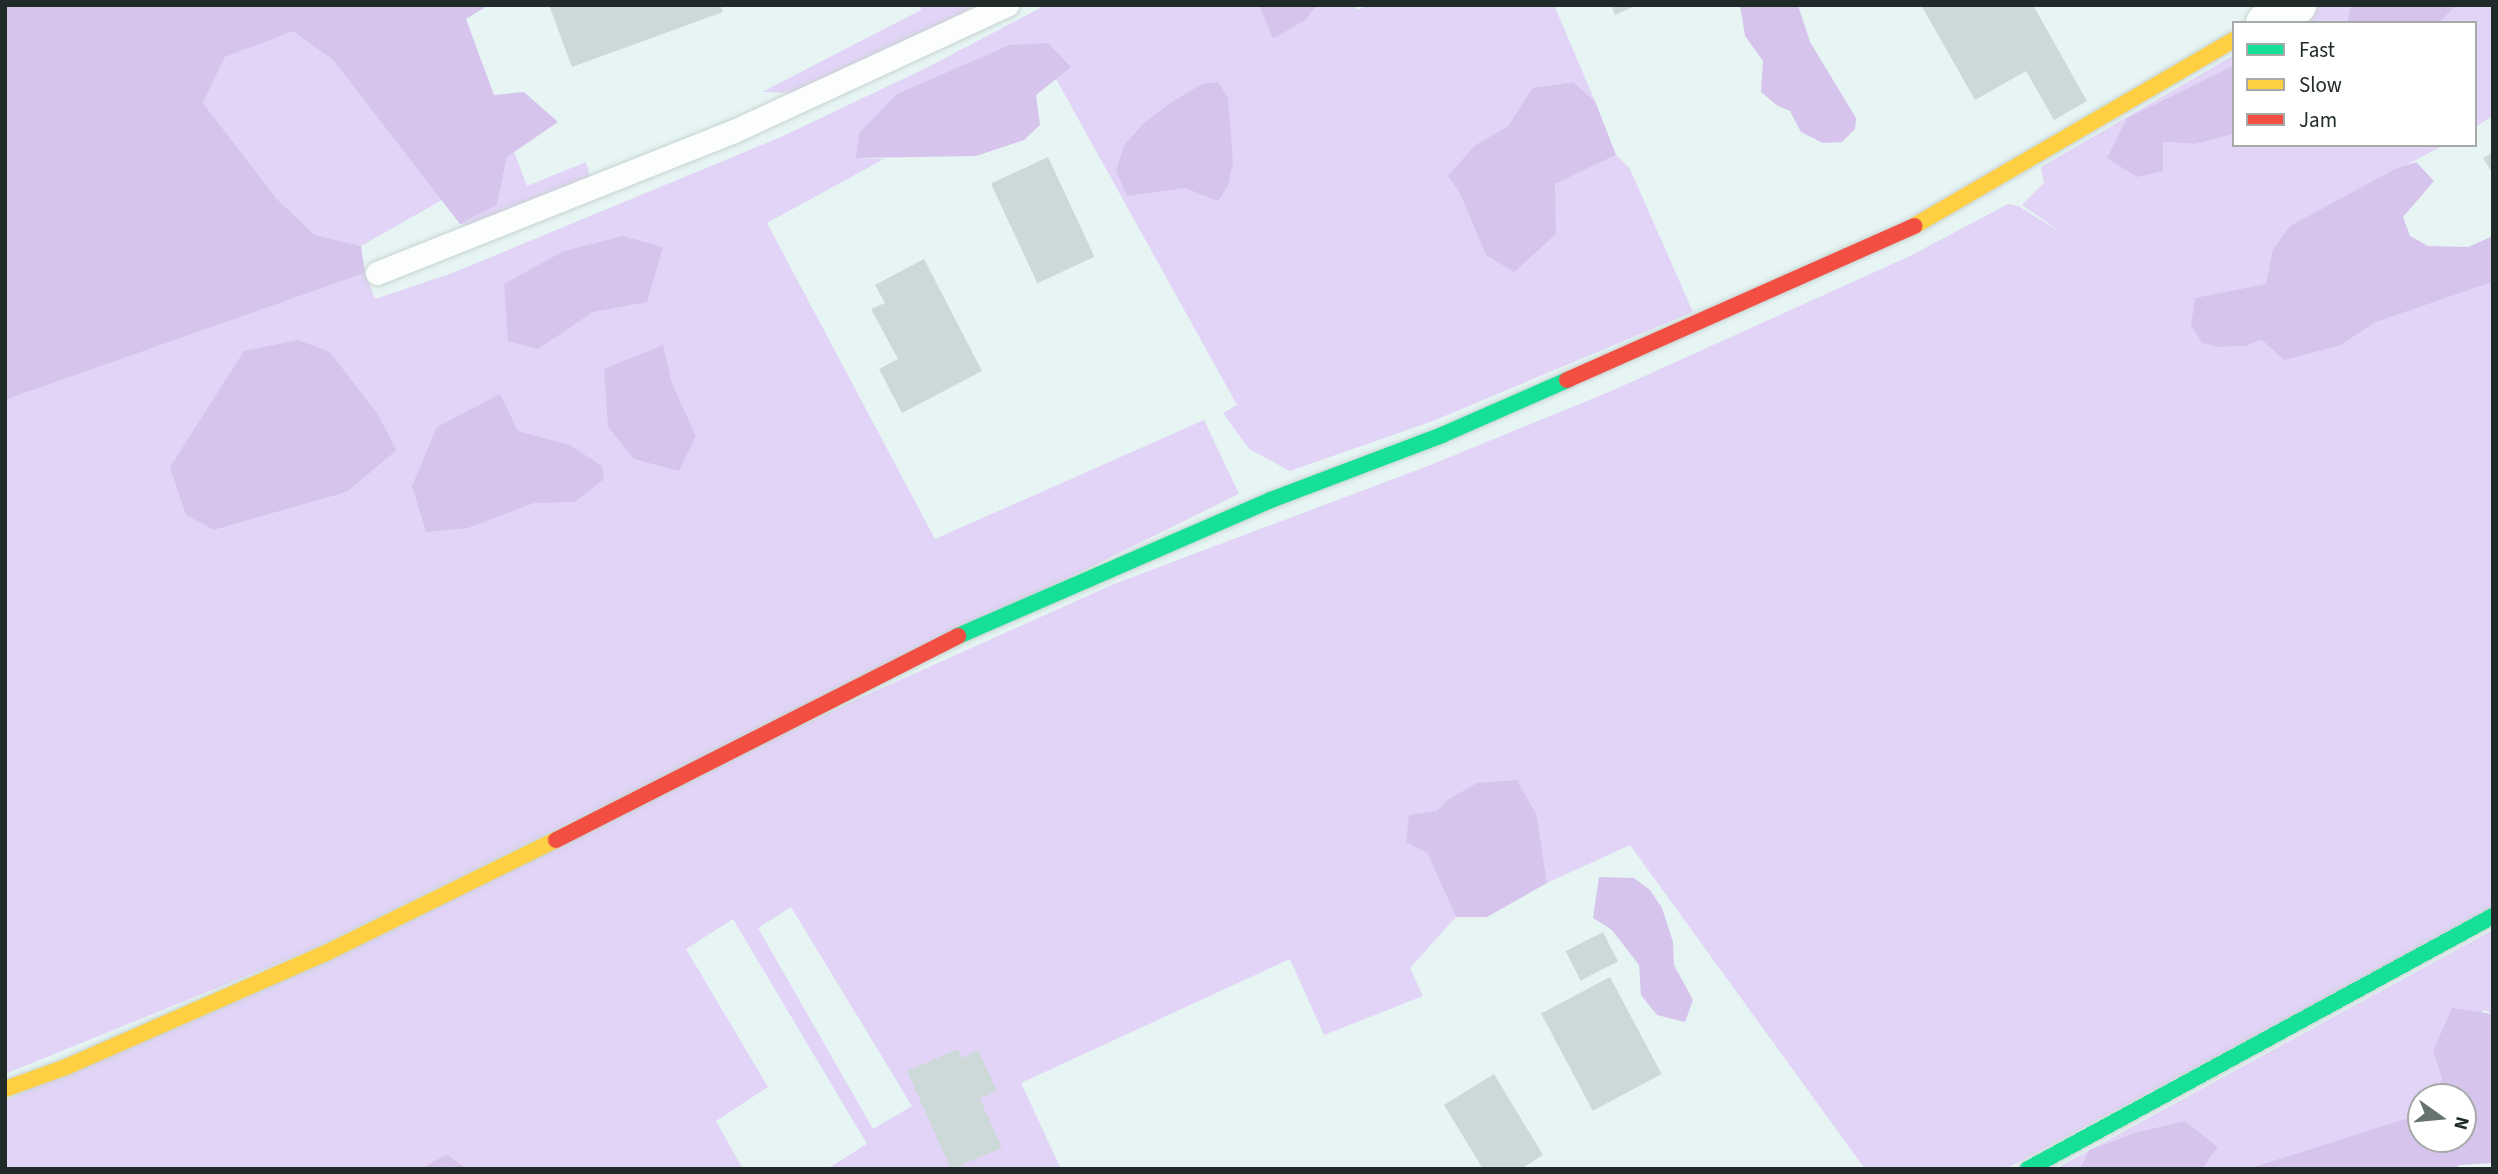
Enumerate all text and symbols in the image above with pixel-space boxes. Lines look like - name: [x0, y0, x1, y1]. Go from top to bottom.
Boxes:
- legend: [2232, 21, 2477, 147]
- text: Fast: [2299, 35, 2335, 65]
- text: Slow: [2299, 70, 2342, 100]
- text: Jam: [2299, 105, 2337, 135]
- north arrow: [2407, 1083, 2477, 1153]
- text: N: [2446, 1113, 2476, 1133]

